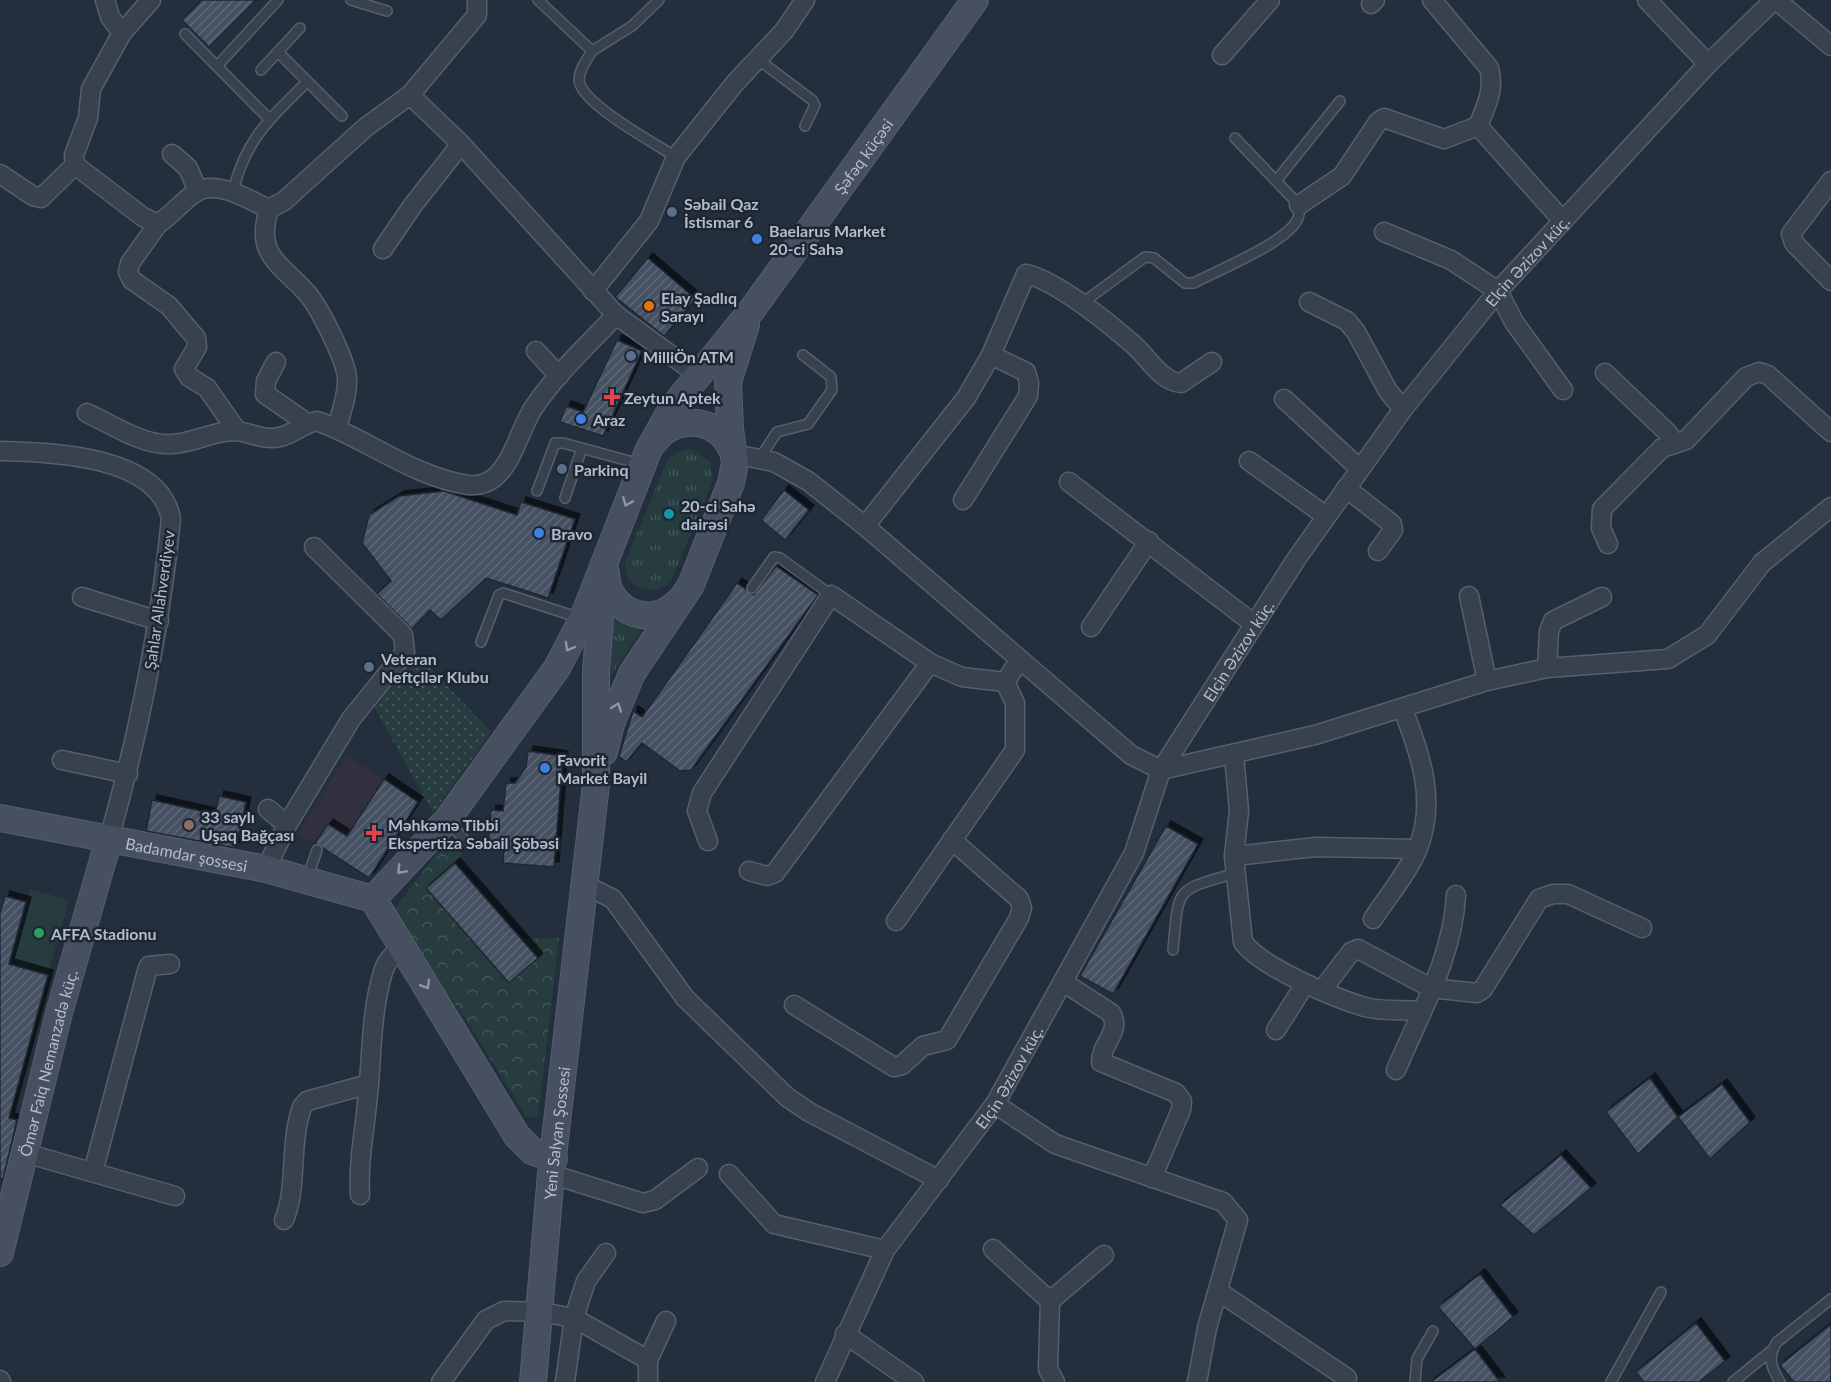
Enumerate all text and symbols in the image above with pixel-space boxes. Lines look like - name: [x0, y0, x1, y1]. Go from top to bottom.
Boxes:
- street label: Şəfəq küçəsi: [829, 115, 896, 197]
- place label: Səbail Qaz İstismar 6: [684, 194, 759, 231]
- marker: Səbail Qaz İstismar 6: [665, 205, 679, 219]
- street label: Elçin Əzizov küç.: [1480, 211, 1573, 310]
- place label: Baelarus Market 20-ci Sahə: [769, 221, 886, 258]
- marker: Baelarus Market 20-ci Sahə: [750, 232, 764, 246]
- place label: Elay Şadlıq Sarayı: [661, 288, 737, 325]
- marker: Elay Şadlıq Sarayı: [642, 299, 656, 313]
- place label: MilliÖn ATM: [643, 347, 734, 366]
- marker: MilliÖn ATM: [624, 349, 638, 363]
- place label: Zeytun Aptek: [624, 388, 721, 407]
- marker: Zeytun Aptek: [605, 390, 619, 404]
- place label: Araz: [592, 410, 625, 429]
- marker: Araz: [574, 412, 588, 426]
- place label: Parkinq: [574, 460, 628, 479]
- marker: Parkinq: [555, 462, 569, 476]
- one-way arrow: [622, 496, 634, 507]
- place label: 20-ci Sahə dairəsi: [681, 496, 756, 533]
- marker: 20-ci Sahə dairəsi: [662, 507, 676, 521]
- place label: Bravo: [551, 524, 593, 543]
- marker: Bravo: [532, 526, 546, 540]
- street label: Şahlar Allahverdiyev: [140, 528, 178, 671]
- street label: Elçin Əzizov küç.: [1198, 596, 1277, 705]
- one-way arrow: [565, 641, 576, 652]
- place label: Veteran Neftçilər Klubu: [380, 649, 489, 686]
- marker: Veteran Neftçilər Klubu: [362, 660, 376, 674]
- one-way arrow: [610, 702, 623, 713]
- place label: Favorit Market Bayil: [557, 750, 647, 787]
- marker: Favorit Market Bayil: [538, 761, 552, 775]
- place label: 33 saylı Uşaq Bağçası: [201, 807, 294, 844]
- place label: Məhkəmə Tibbi Ekspertiza Səbail Şöbəsi: [388, 815, 559, 852]
- marker: 33 saylı Uşaq Bağçası: [182, 818, 196, 832]
- marker: Məhkəmə Tibbi Ekspertiza Səbail Şöbəsi: [365, 824, 383, 842]
- street label: Badamdar şossesi: [124, 833, 249, 875]
- one-way arrow: [397, 863, 408, 873]
- place label: AFFA Stadionu: [50, 924, 157, 943]
- marker: AFFA Stadionu: [32, 926, 46, 940]
- street label: Ömər Faiq Nemanzadə küç.: [15, 967, 81, 1158]
- one-way arrow: [418, 979, 430, 989]
- street label: Elçin Əzizov küç.: [971, 1022, 1046, 1132]
- street label: Yeni Salyan Şossesi: [539, 1065, 573, 1200]

